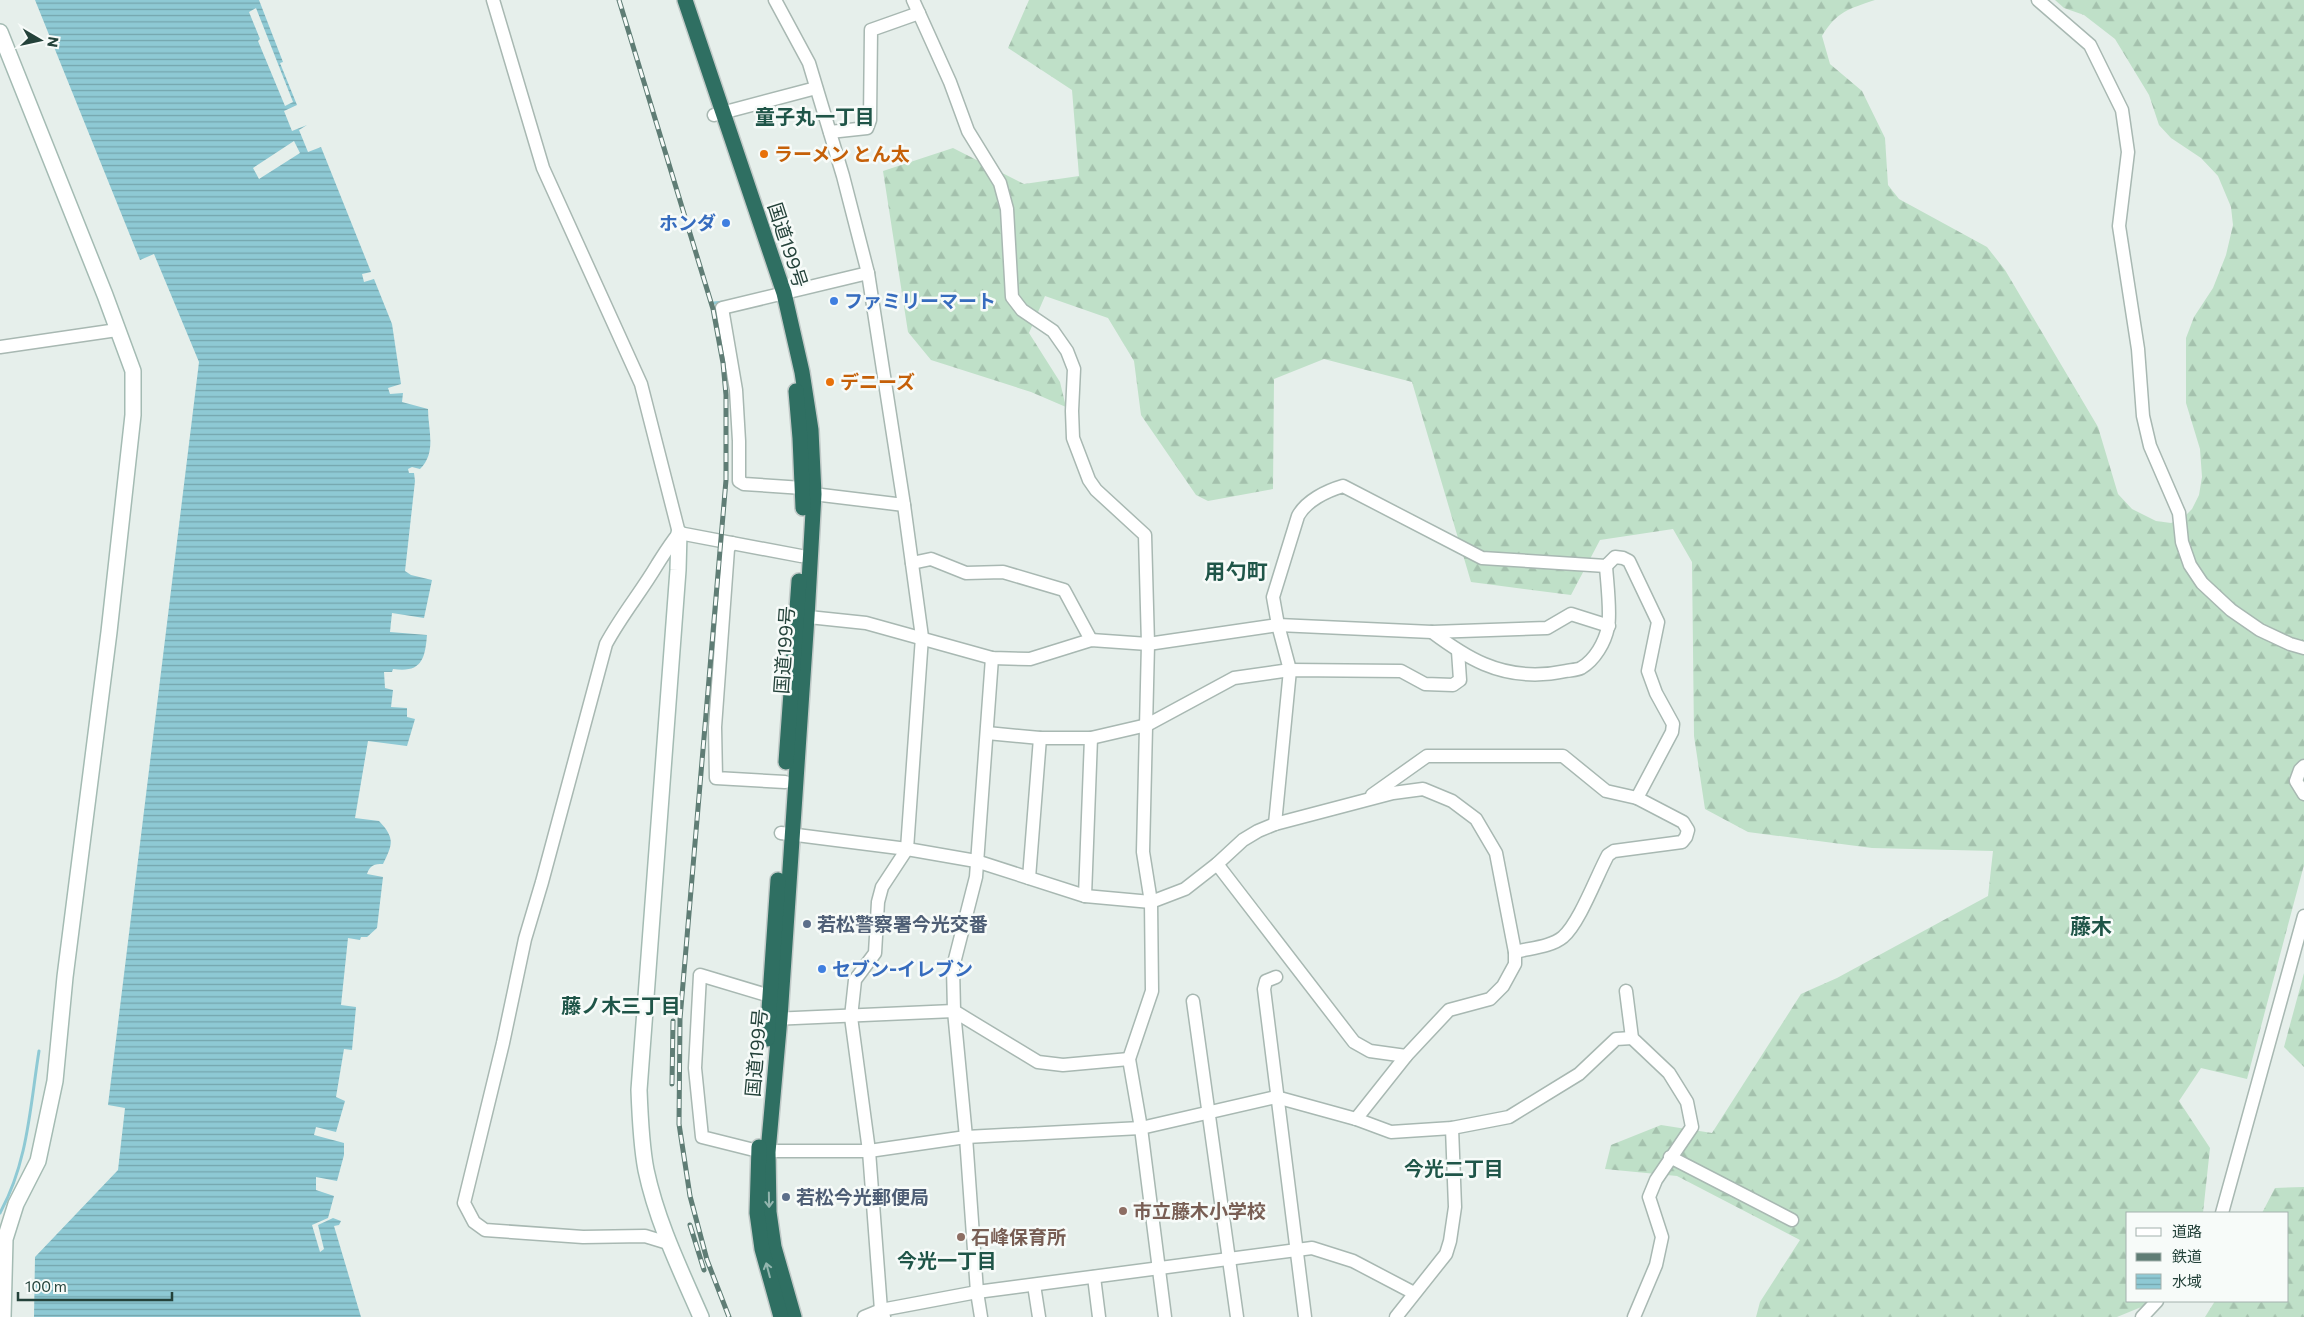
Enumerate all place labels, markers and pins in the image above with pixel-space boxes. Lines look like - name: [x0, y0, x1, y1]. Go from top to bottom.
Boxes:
- place label: ラーメン とん太: [774, 142, 910, 165]
- marker: ラーメン とん太: [758, 148, 770, 160]
- place label: ホンダ: [659, 211, 716, 234]
- marker: ホンダ: [720, 217, 732, 229]
- place label: ファミリーマート: [844, 289, 996, 312]
- marker: ファミリーマート: [828, 295, 840, 307]
- place label: デニーズ: [840, 370, 915, 393]
- marker: デニーズ: [824, 376, 836, 388]
- place label: 若松警察署今光交番: [817, 912, 988, 935]
- marker: 若松警察署今光交番: [801, 918, 813, 930]
- place label: セブン-イレブン: [832, 957, 973, 980]
- marker: セブン-イレブン: [816, 963, 828, 975]
- place label: 若松今光郵便局: [796, 1185, 929, 1208]
- marker: 若松今光郵便局: [780, 1191, 792, 1203]
- place label: 市立藤木小学校: [1133, 1199, 1266, 1222]
- marker: 市立藤木小学校: [1117, 1205, 1129, 1217]
- place label: 石峰保育所: [971, 1225, 1066, 1248]
- marker: 石峰保育所: [955, 1231, 967, 1243]

